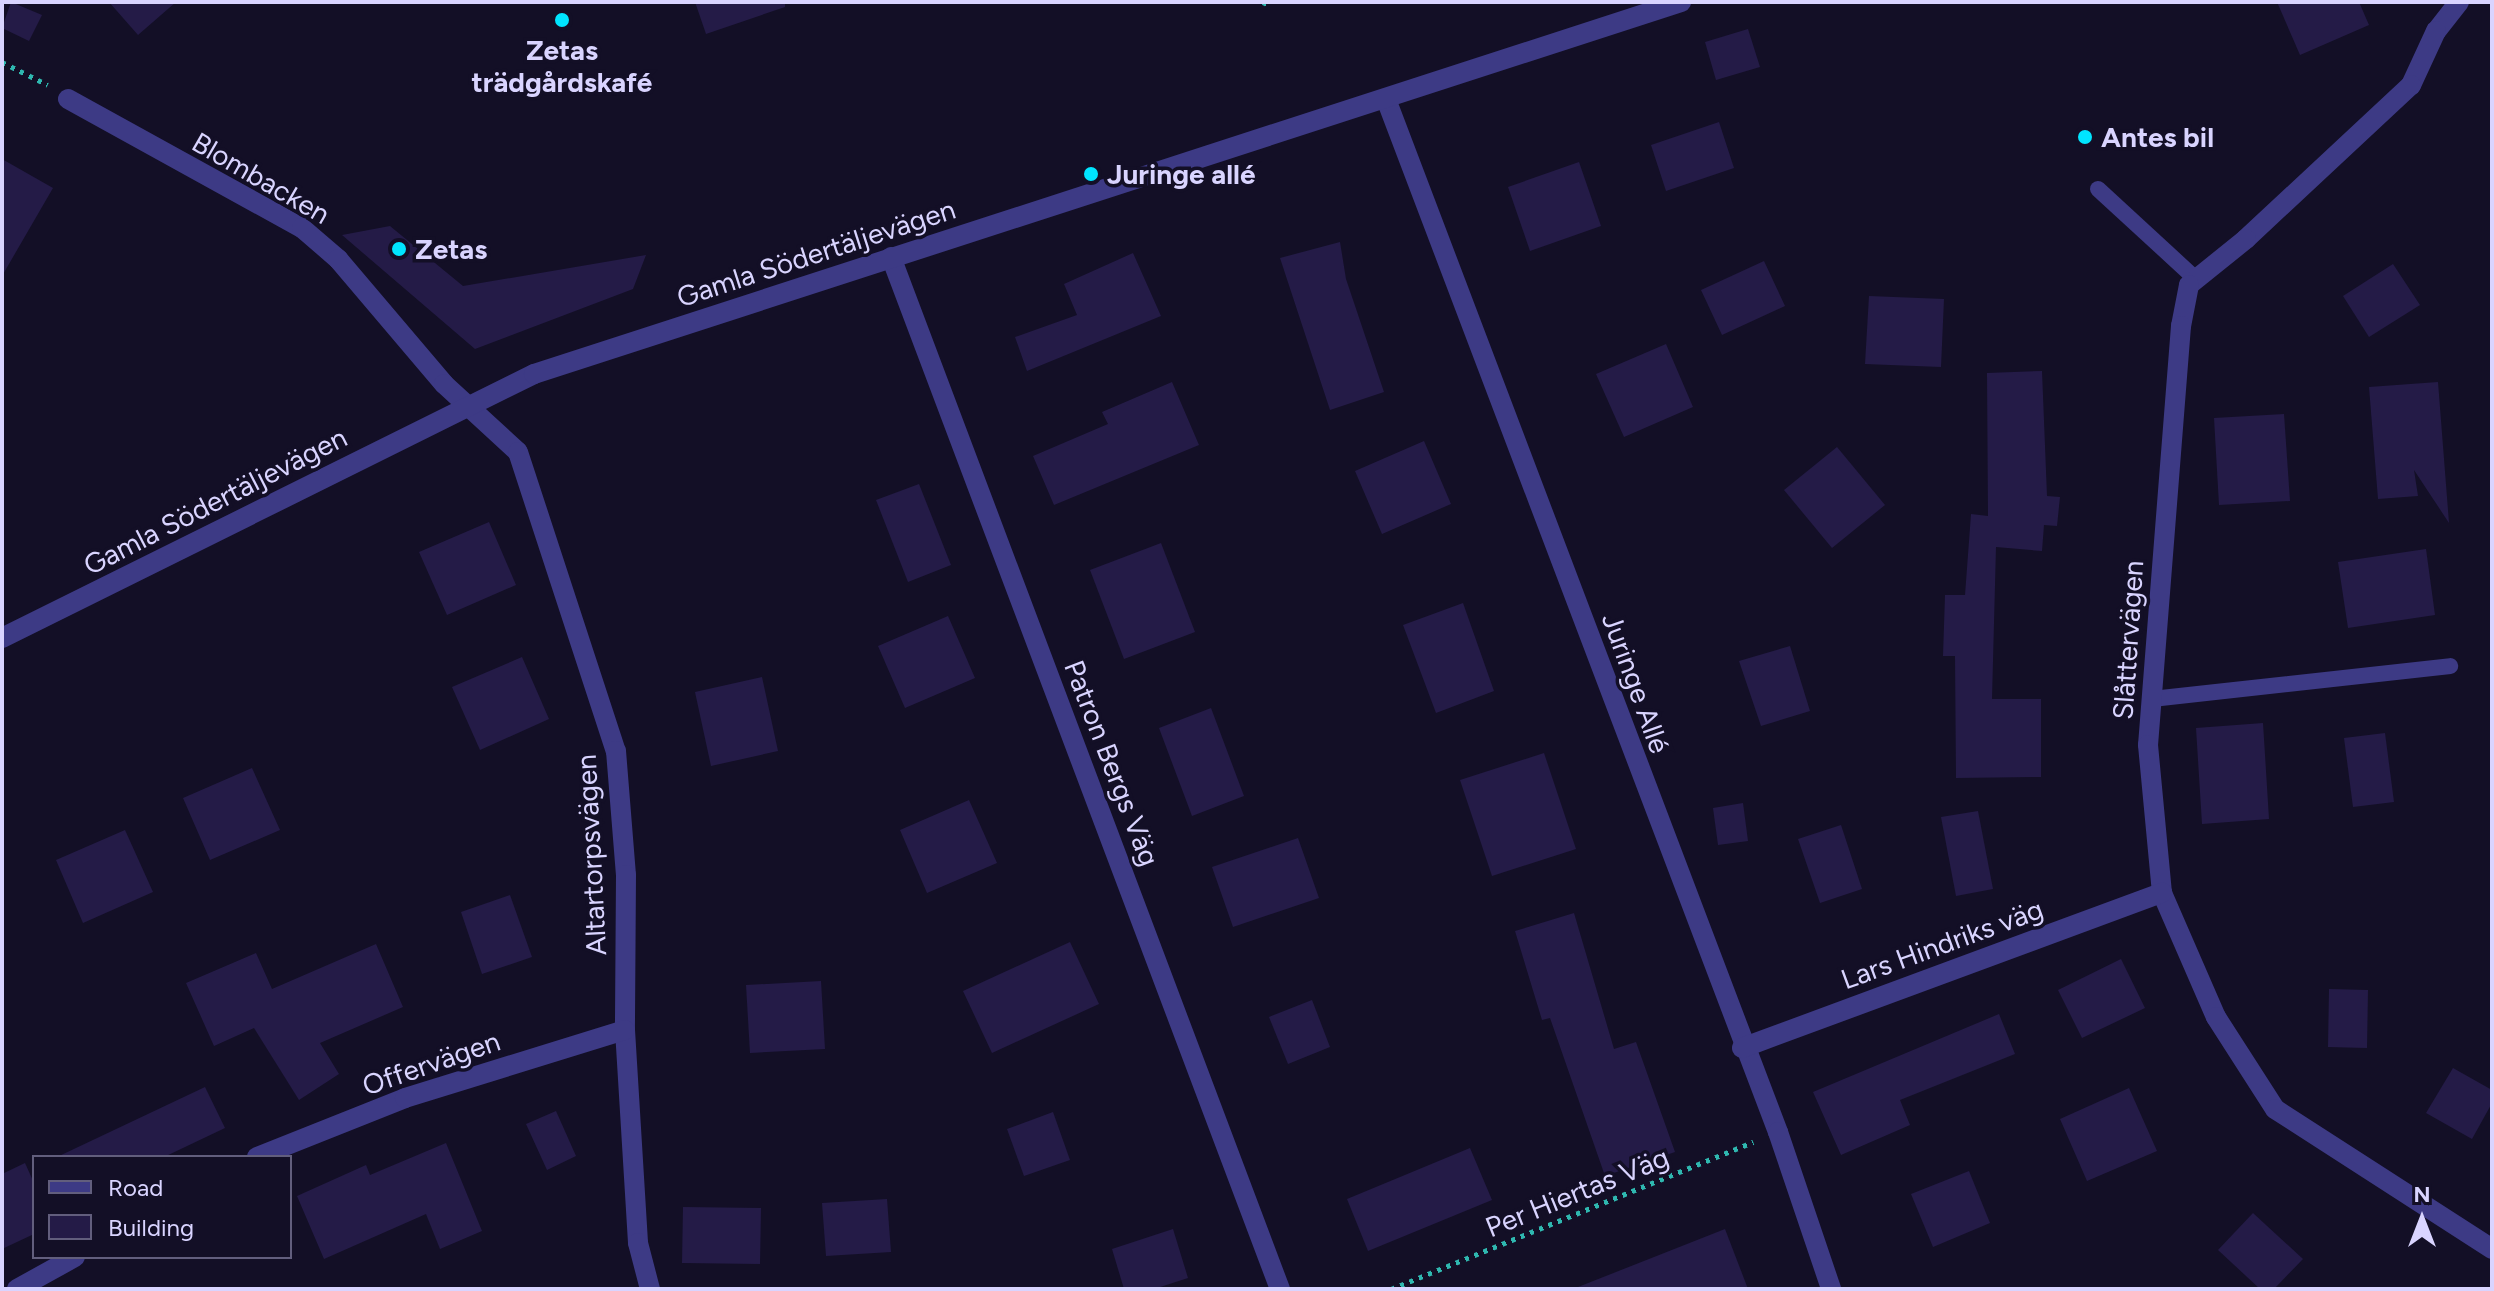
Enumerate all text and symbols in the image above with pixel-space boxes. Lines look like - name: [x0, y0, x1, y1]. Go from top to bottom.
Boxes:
- marker: Zetas trädgårdskafé: [553, 11, 571, 29]
- place label: Zetas trädgårdskafé: [472, 33, 652, 99]
- place label: Antes bil: [2101, 120, 2214, 154]
- street label: Blombacken: [186, 125, 336, 231]
- marker: Antes bil: [2076, 128, 2094, 146]
- place label: Juringe allé: [1107, 157, 1256, 191]
- marker: Juringe allé: [1082, 165, 1100, 183]
- street label: Gamla Södertäljevägen: [672, 192, 960, 314]
- place label: Zetas: [415, 232, 487, 266]
- marker: Zetas: [390, 240, 408, 258]
- street label: Gamla Södertäljevägen: [78, 420, 352, 582]
- street label: Slåttervägen: [2106, 559, 2150, 721]
- street label: Juringe Allé: [1595, 608, 1677, 758]
- street label: Patron Bergs Väg: [1057, 656, 1167, 870]
- street label: Altartorpsvägen: [569, 754, 613, 956]
- street label: Lars Hindriks väg: [1836, 892, 2048, 996]
- street label: Offervägen: [358, 1024, 504, 1102]
- street label: Per Hiertas Väg: [1480, 1140, 1674, 1244]
- legend: [32, 1155, 292, 1259]
- text: Road: [108, 1173, 163, 1202]
- north arrow: [2382, 1179, 2462, 1259]
- text: N: [2413, 1181, 2431, 1208]
- text: Building: [108, 1213, 194, 1242]

